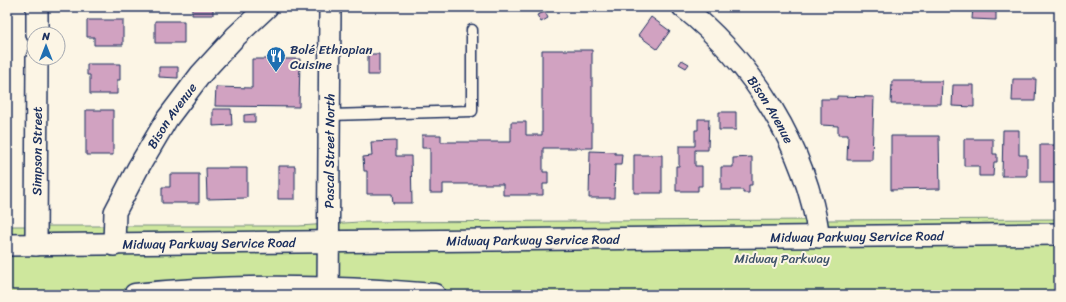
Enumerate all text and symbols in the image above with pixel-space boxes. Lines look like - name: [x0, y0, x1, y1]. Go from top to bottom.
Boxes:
- north arrow: [26, 26, 66, 66]
- text: N: [41, 27, 50, 46]
- place label: Bolé Ethiopian Cuisine: [290, 38, 372, 76]
- restaurant icon: Bolé Ethiopian Cuisine: [265, 45, 287, 73]
- street label: Bison Avenue: [741, 71, 800, 148]
- street label: Bison Avenue: [141, 77, 203, 153]
- street label: Pascal Street North: [318, 93, 341, 209]
- street label: Simpson Street: [25, 106, 49, 195]
- street label: Midway Parkway Service Road: [770, 224, 945, 249]
- street label: Midway Parkway Service Road: [446, 228, 621, 252]
- street label: Midway Parkway Service Road: [122, 231, 297, 256]
- park label: Midway Parkway: [734, 247, 830, 270]

